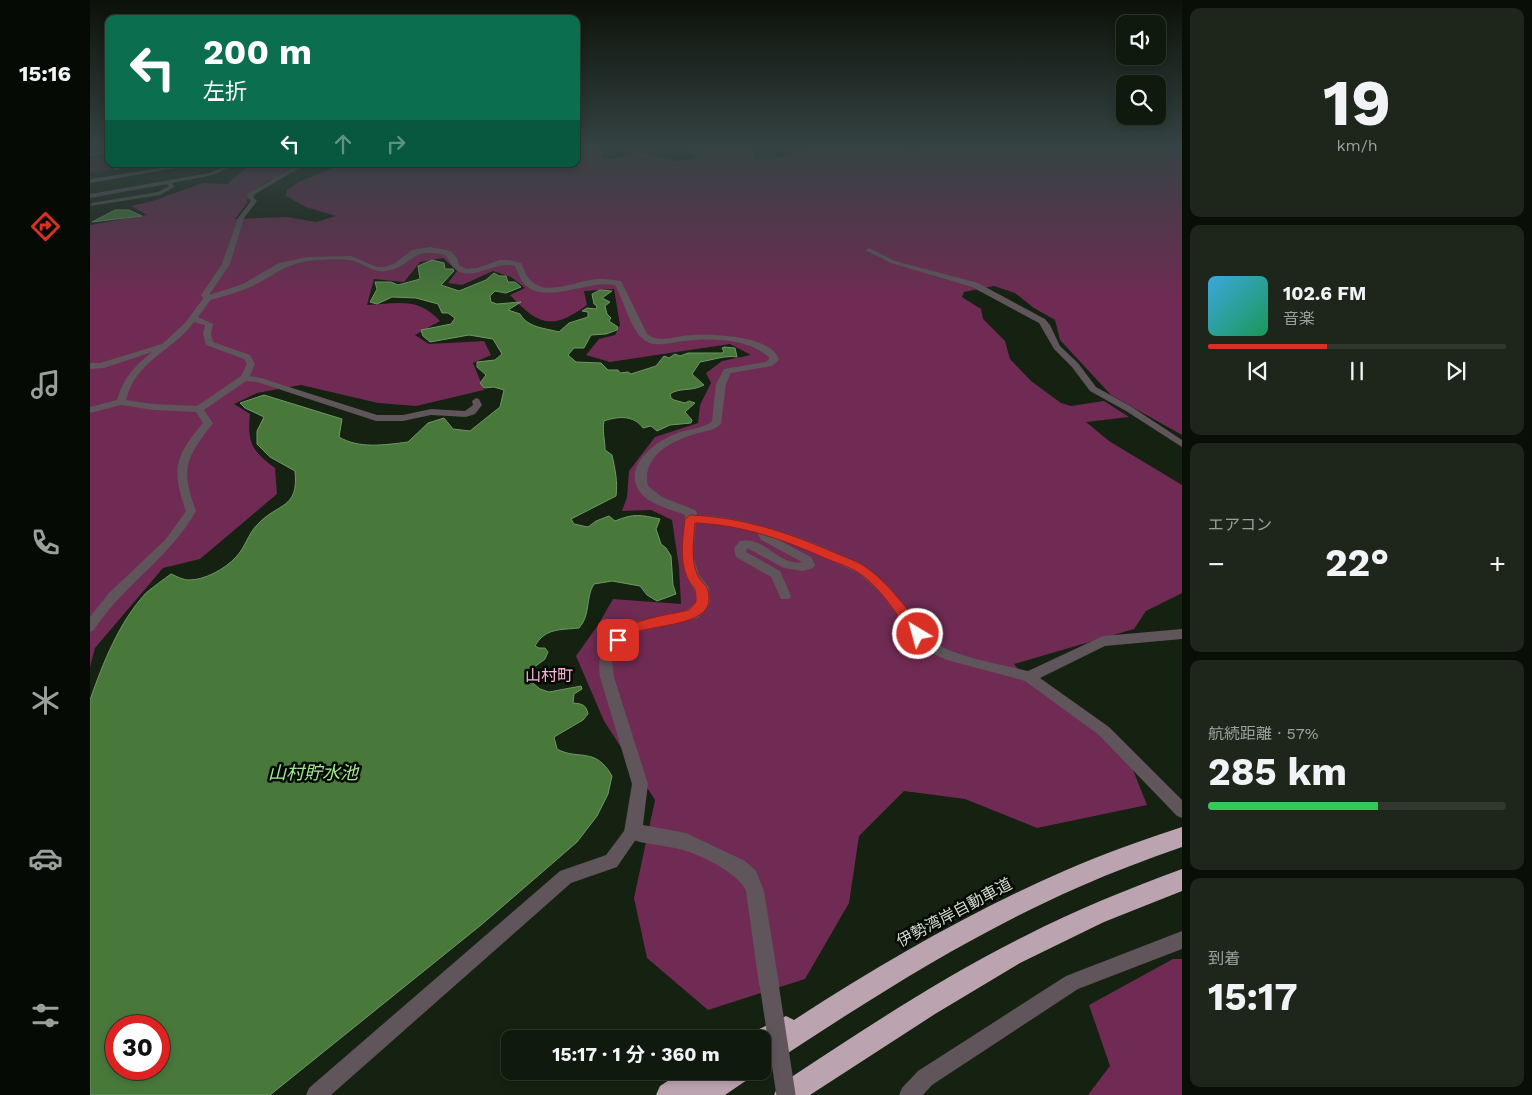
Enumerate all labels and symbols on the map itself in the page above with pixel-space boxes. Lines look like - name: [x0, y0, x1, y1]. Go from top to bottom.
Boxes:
- position arrow: [891, 607, 943, 659]
- pin: [597, 619, 639, 661]
- district label: 山村町: [525, 666, 573, 685]
- water label: 山村貯水池: [268, 762, 360, 783]
- street label: 伊勢湾岸自動車道: [893, 874, 1015, 951]
- speed limit sign: 30: [105, 1015, 170, 1080]

